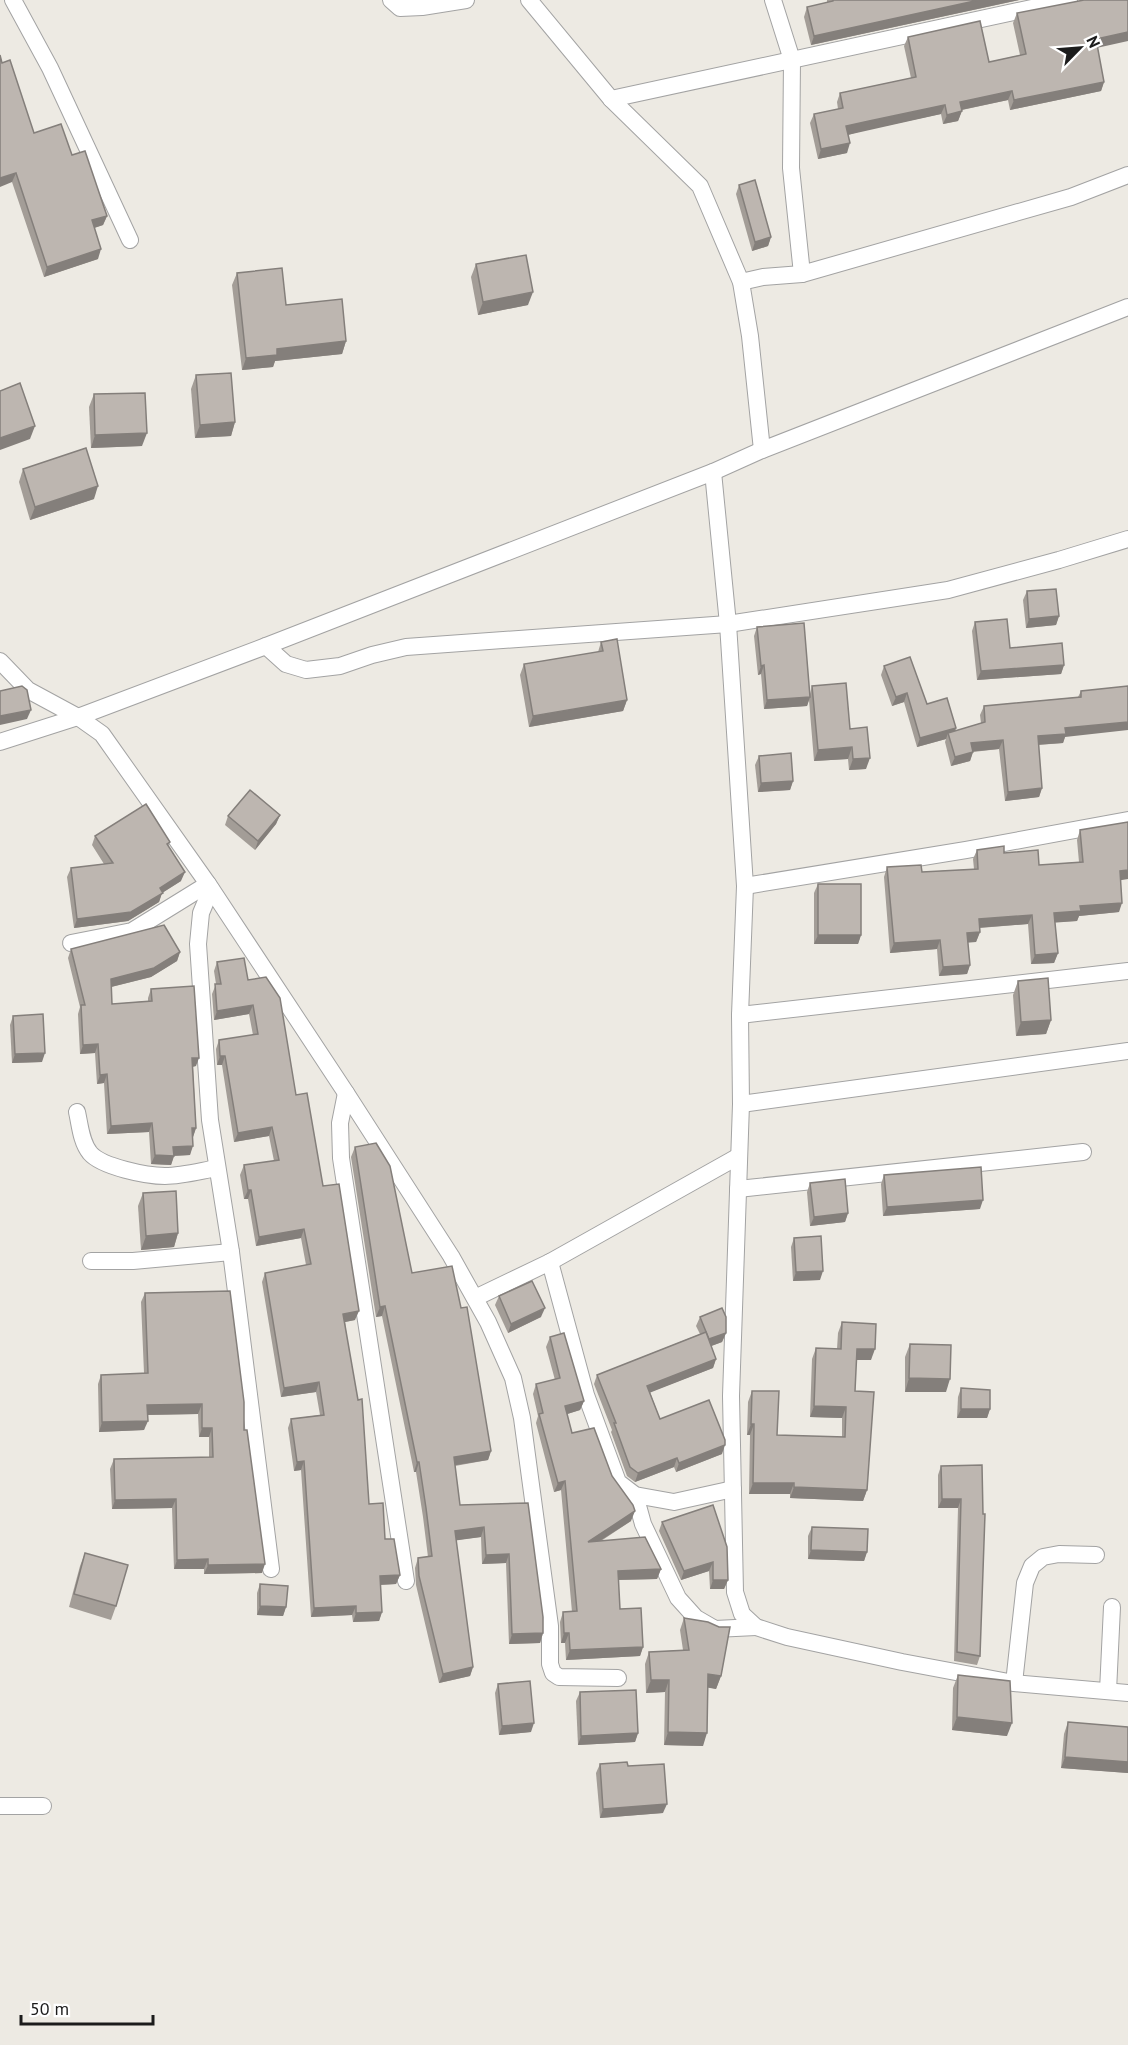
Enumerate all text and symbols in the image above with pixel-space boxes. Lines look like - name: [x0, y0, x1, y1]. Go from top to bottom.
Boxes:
- north arrow: [1050, 18, 1110, 78]
- text: N: [1082, 33, 1105, 51]
- scale bar: [21, 1988, 153, 2026]
- text: 50 m: [30, 1997, 69, 2020]

